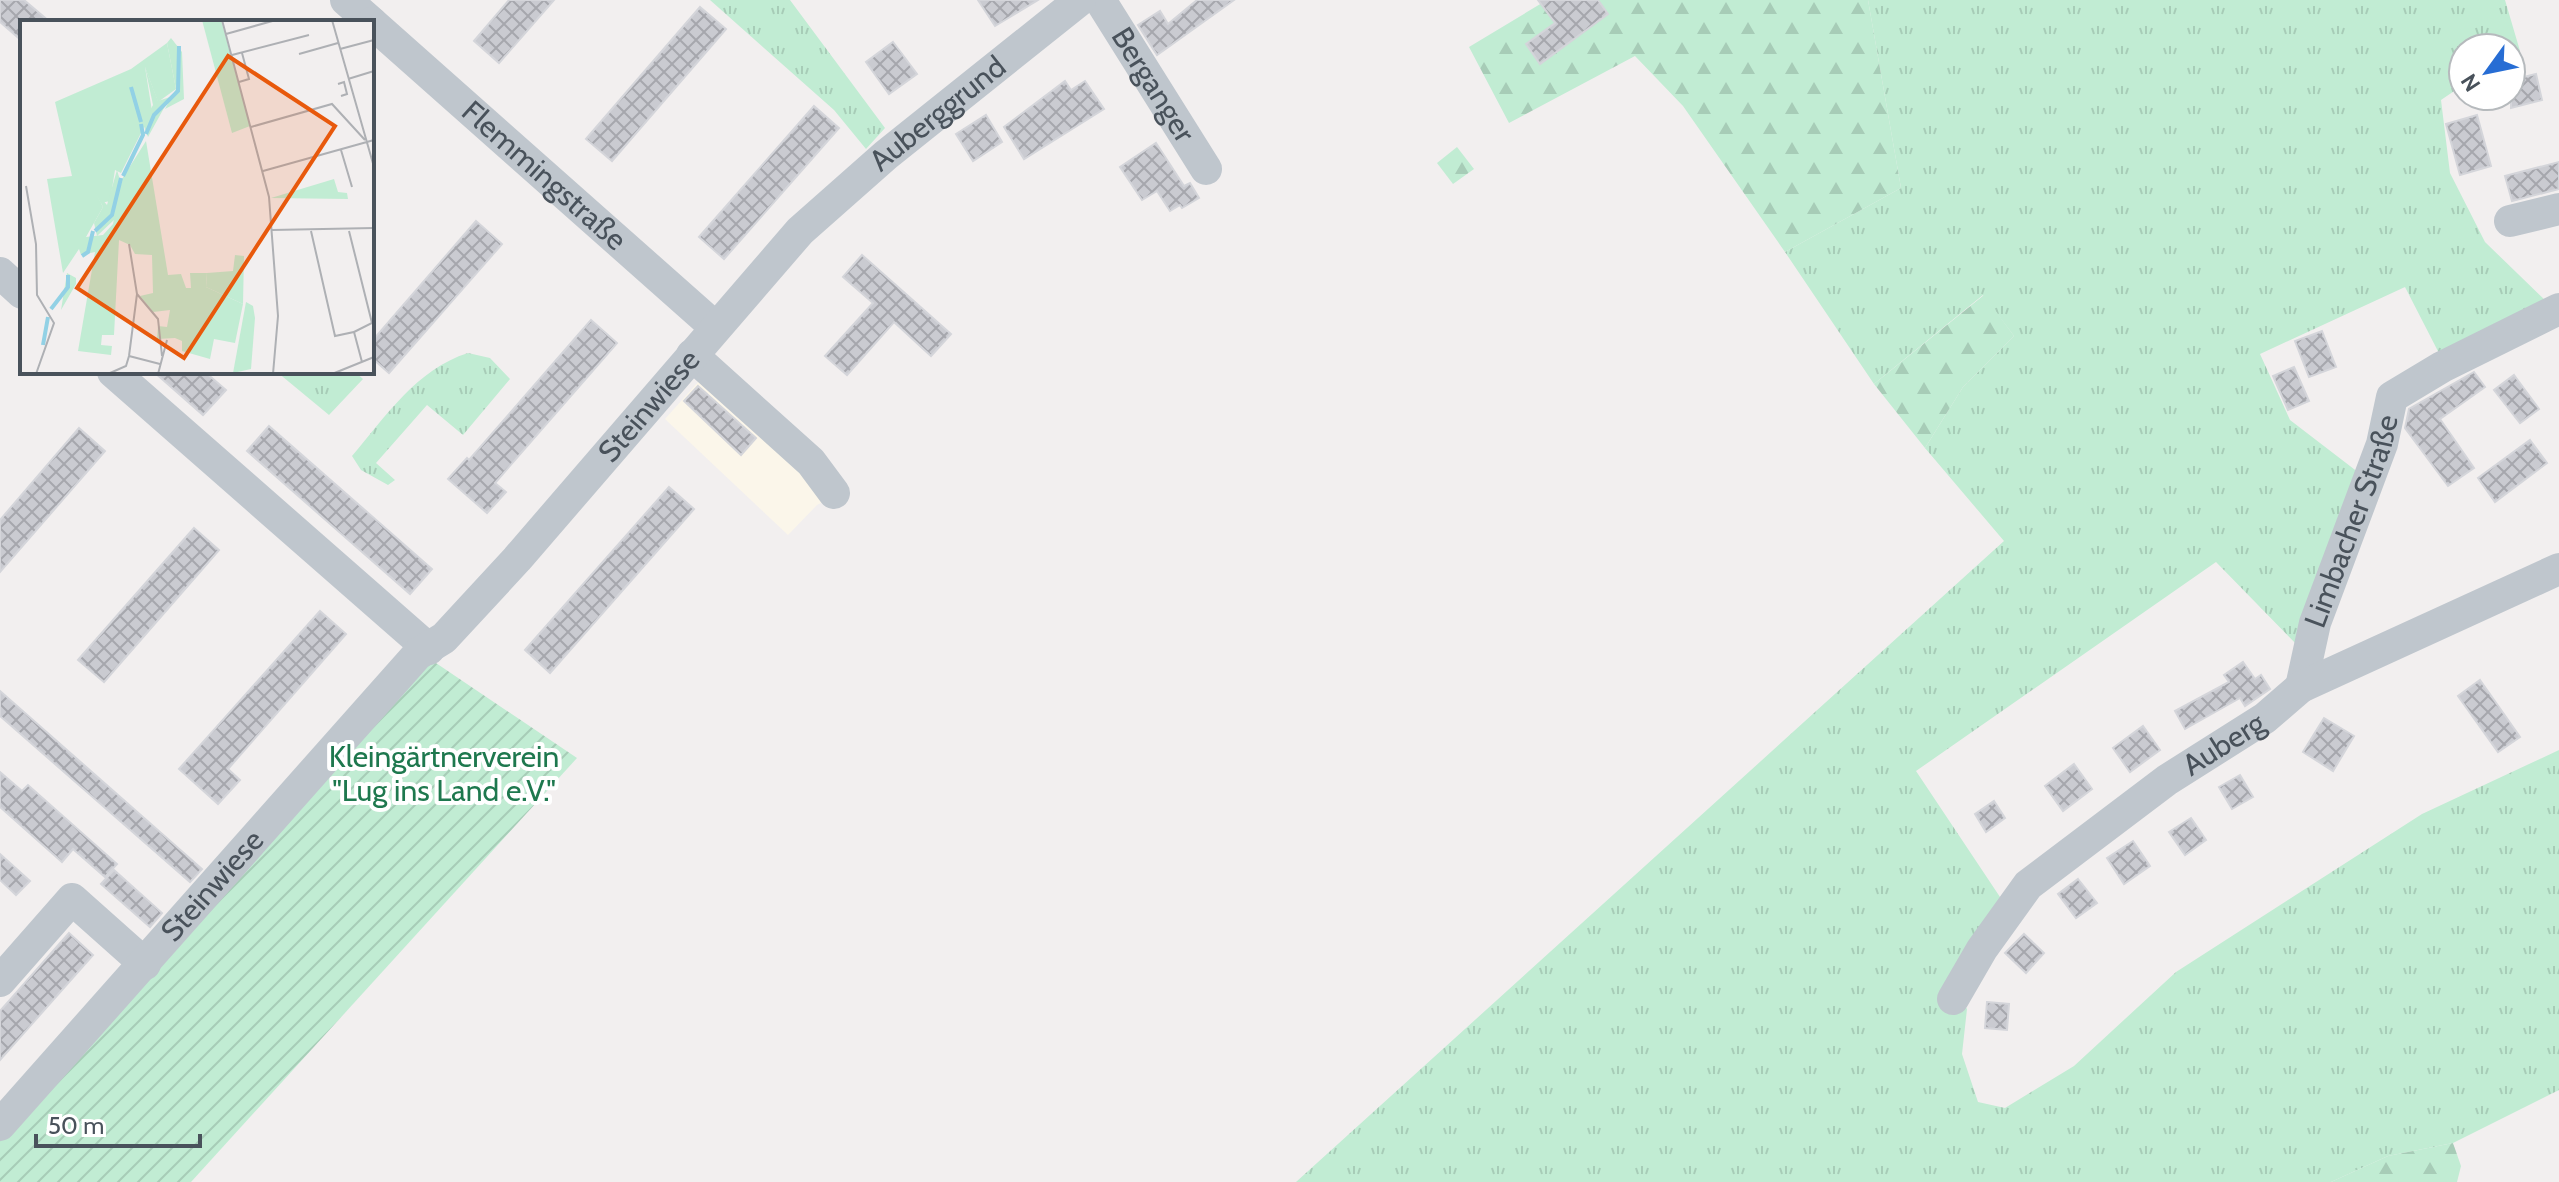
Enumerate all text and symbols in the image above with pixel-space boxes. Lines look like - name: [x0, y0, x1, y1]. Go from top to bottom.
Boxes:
- inset map: [20, 20, 374, 374]
- street label: Berganger: [1104, 20, 1204, 149]
- north arrow: [2447, 32, 2527, 112]
- street label: Auberggrund: [862, 48, 1013, 179]
- text: N: [2455, 69, 2486, 96]
- street label: Flemmingstraße: [455, 93, 634, 258]
- street label: Steinwiese: [590, 342, 707, 469]
- street label: Limbacher Straße: [2296, 411, 2406, 632]
- street label: Auberg: [2176, 703, 2272, 783]
- park label: Kleingärtnerverein "Lug ins Land e.V.": [329, 738, 559, 809]
- street label: Steinwiese: [153, 822, 271, 949]
- scale bar: [36, 1098, 200, 1148]
- text: 50 m: [48, 1111, 104, 1140]

